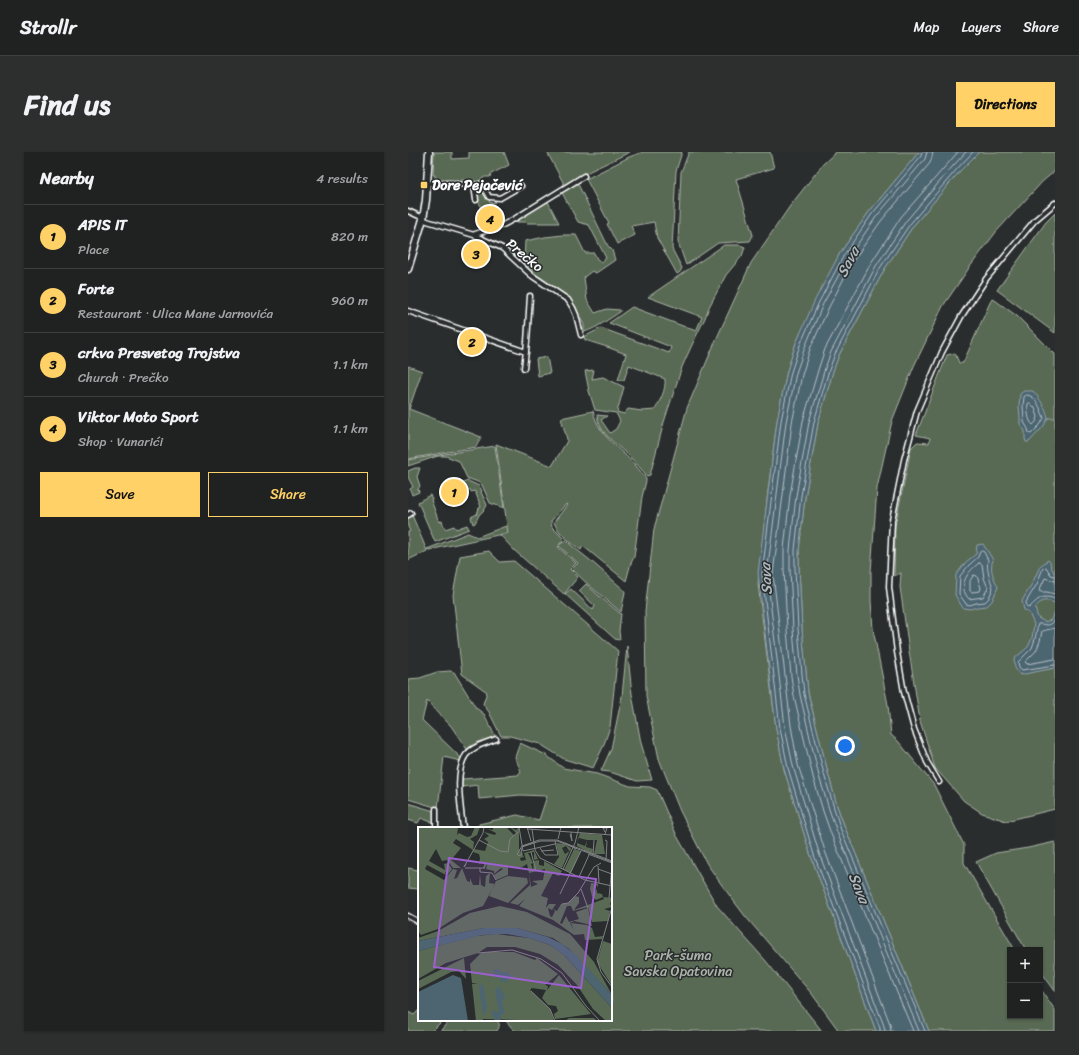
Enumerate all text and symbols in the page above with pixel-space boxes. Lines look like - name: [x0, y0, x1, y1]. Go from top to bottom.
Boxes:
- text: Strollr: [20, 11, 76, 44]
- text: Map: [914, 15, 939, 40]
- text: Layers: [961, 15, 1001, 40]
- text: Share: [1023, 15, 1059, 40]
- text: Find us: [24, 80, 111, 129]
- button: Directions: [956, 82, 1055, 127]
- text: Nearby: [40, 163, 94, 193]
- text: 4 results: [316, 167, 368, 190]
- place label: Dore Pejačević: [432, 173, 524, 198]
- marker: Dore Pejačević: [419, 180, 429, 190]
- pin: 4: [477, 204, 503, 234]
- text: APIS IT: [78, 212, 127, 238]
- text: 1: [50, 225, 56, 248]
- text: 820 m: [331, 225, 368, 248]
- street label: Prečko: [500, 232, 549, 279]
- text: Place: [78, 238, 109, 261]
- pin: 3: [463, 239, 489, 269]
- water label: Sava: [829, 240, 868, 282]
- text: Forte: [78, 276, 114, 302]
- text: 2: [49, 289, 57, 312]
- text: 960 m: [331, 289, 368, 312]
- text: Restaurant · Ulica Mane Jarnovića: [78, 302, 273, 325]
- pin: 2: [459, 327, 485, 357]
- text: crkva Presvetog Trojstva: [78, 340, 240, 366]
- text: 3: [49, 353, 57, 376]
- text: 1.1 km: [333, 353, 368, 376]
- text: Church · Prečko: [78, 366, 169, 389]
- text: Viktor Moto Sport: [78, 404, 199, 430]
- text: 4: [49, 417, 57, 440]
- text: 1.1 km: [333, 417, 368, 440]
- text: Shop · Vunarići: [78, 430, 163, 453]
- button: Save: [40, 472, 200, 517]
- button: Share: [208, 472, 368, 517]
- pin: 1: [441, 477, 467, 507]
- water label: Sava: [752, 560, 780, 595]
- your location: [835, 736, 855, 756]
- inset map: [418, 827, 612, 1021]
- water label: Sava: [841, 869, 878, 910]
- park label: Park-šuma Savska Opatovina: [624, 943, 732, 984]
- map controls: [1007, 947, 1043, 1019]
- button: +: [1007, 947, 1043, 983]
- button: −: [1007, 983, 1043, 1019]

